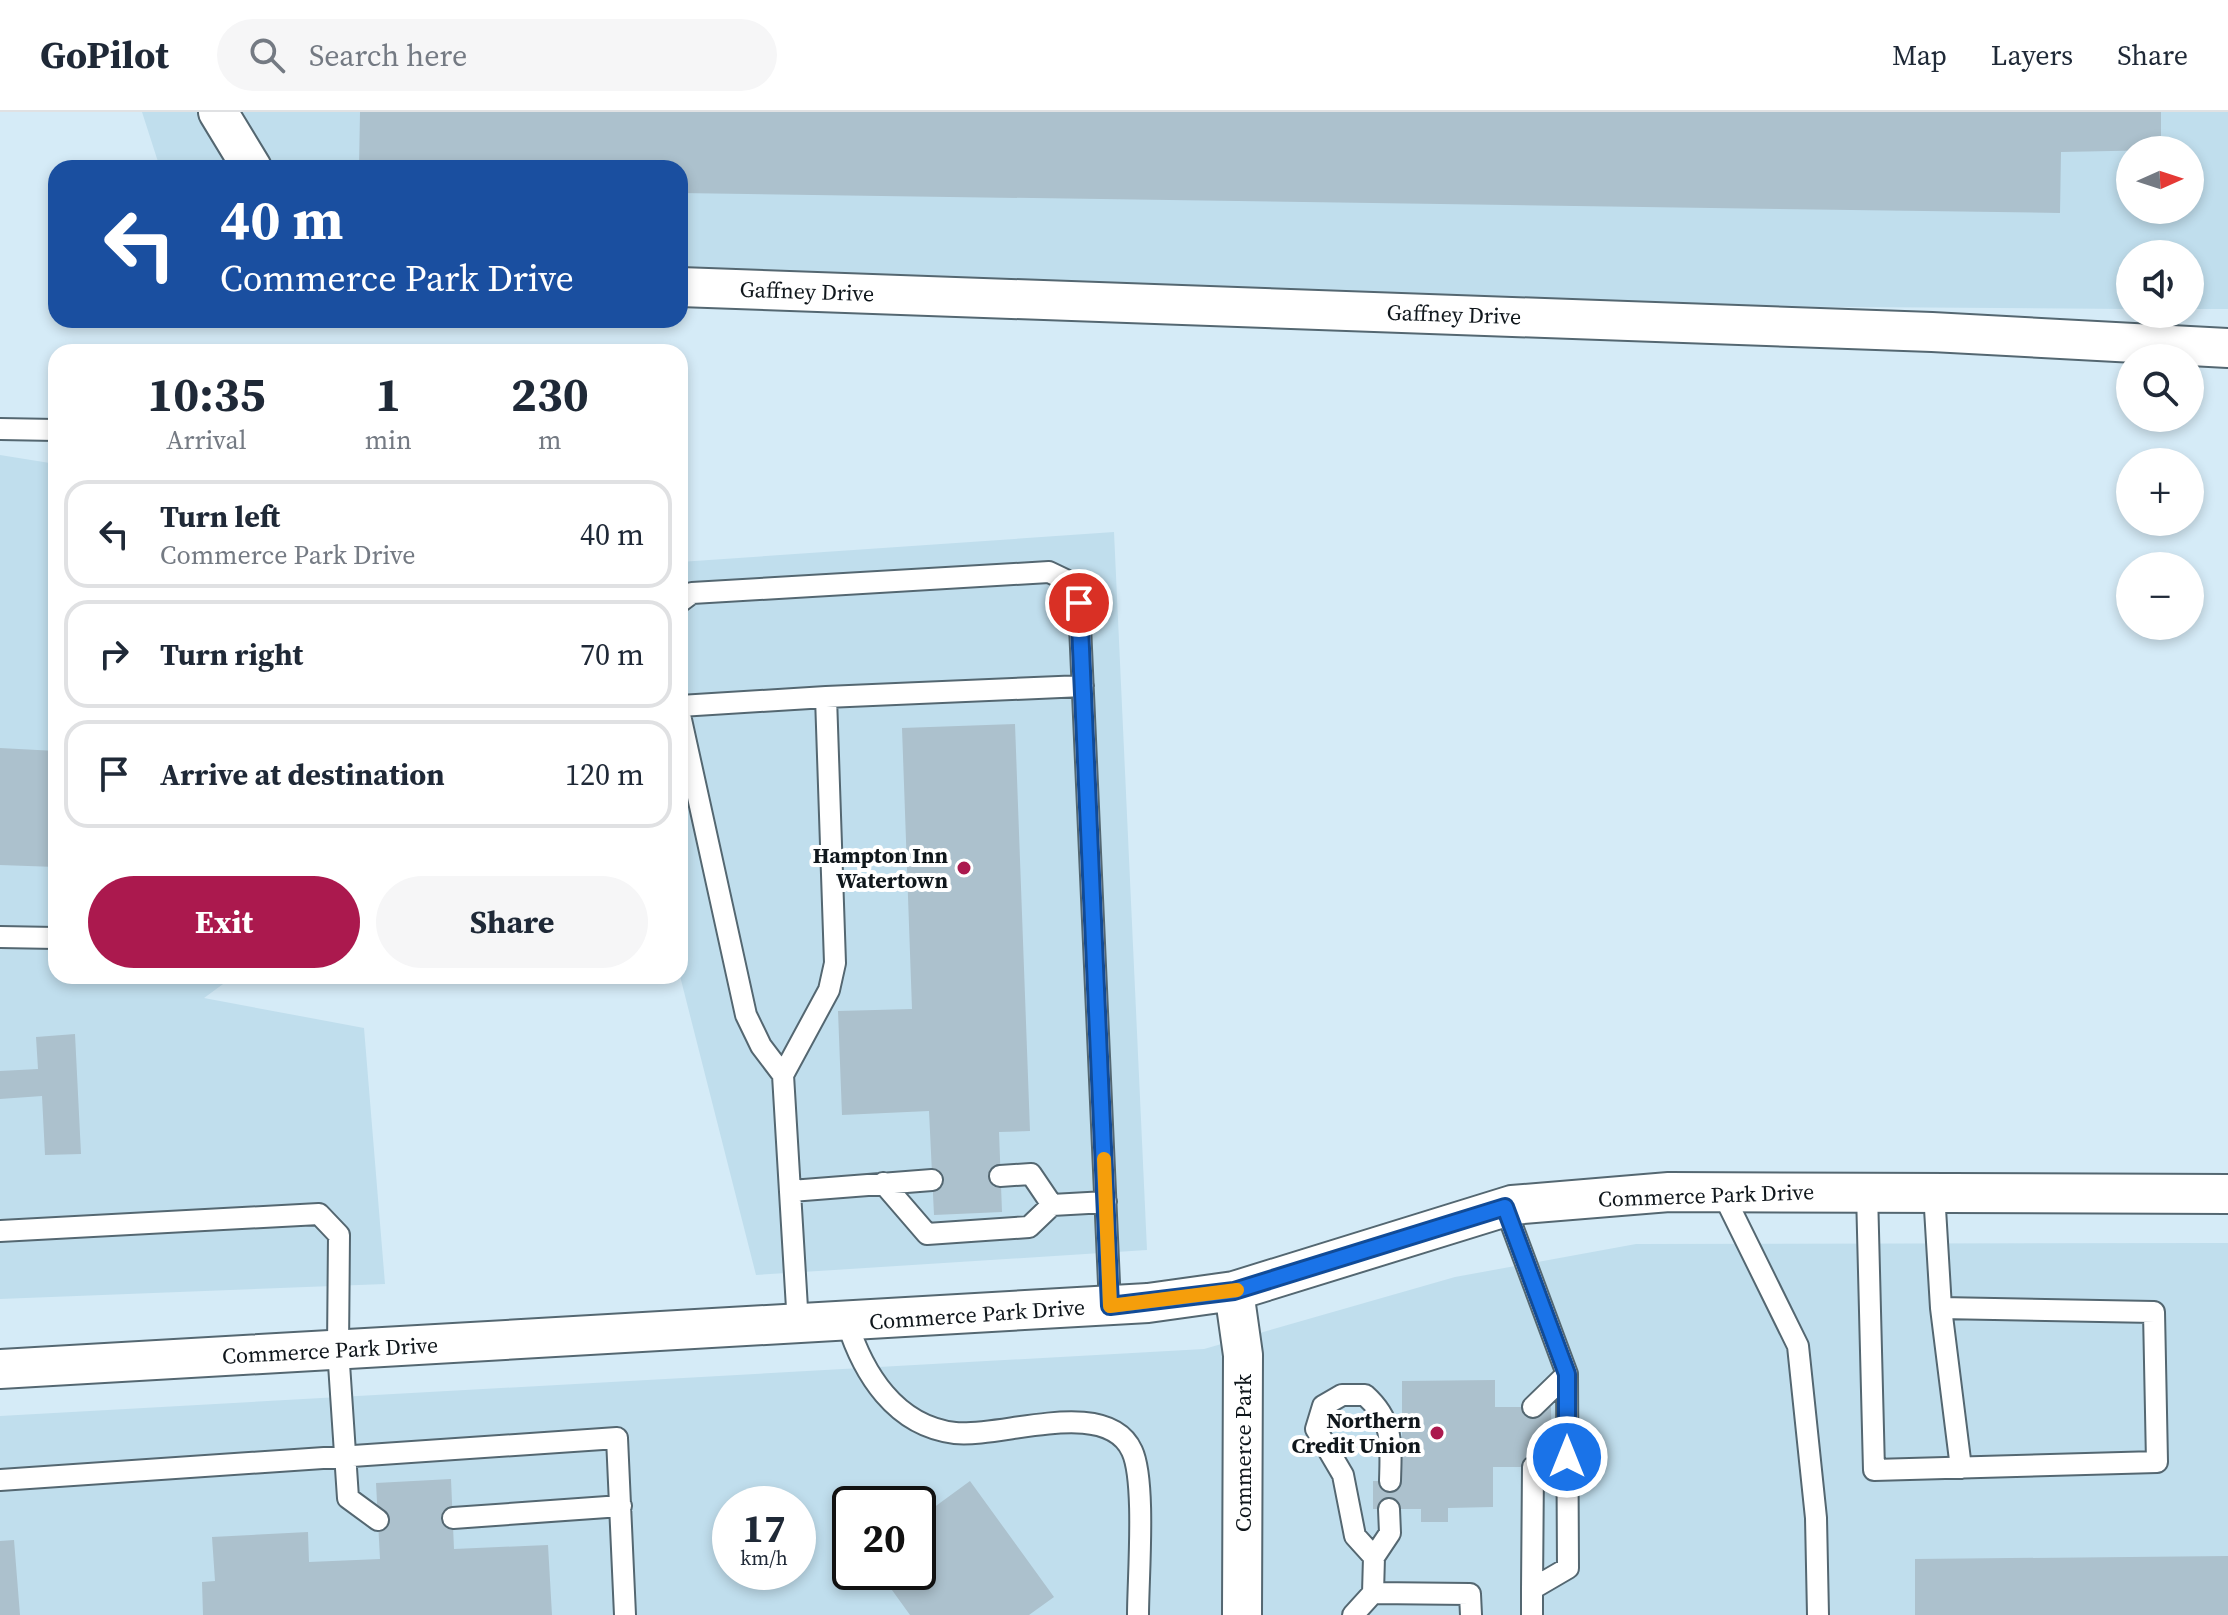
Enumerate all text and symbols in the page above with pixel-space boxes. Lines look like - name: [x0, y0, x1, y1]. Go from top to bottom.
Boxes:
- search box: [217, 19, 777, 91]
- text: GoPilot: [40, 29, 169, 81]
- icon: search: [245, 33, 289, 77]
- text: Search here: [309, 35, 467, 76]
- text: Map: [1892, 36, 1947, 74]
- text: Layers: [1991, 36, 2073, 74]
- text: Share: [2117, 36, 2188, 74]
- north arrow: [2116, 136, 2204, 224]
- map controls: [2116, 136, 2204, 640]
- text: 40 m: [220, 181, 343, 258]
- icon: left: [88, 192, 192, 296]
- button: sound: [2116, 240, 2204, 328]
- text: Commerce Park Drive: [220, 254, 574, 303]
- street label: Gaffney Drive: [739, 274, 875, 308]
- street label: Gaffney Drive: [1386, 297, 1522, 331]
- button: search: [2116, 344, 2204, 432]
- text: 10:35: [147, 361, 266, 427]
- text: 1: [375, 361, 401, 427]
- text: 230: [511, 361, 589, 427]
- text: Arrival: [166, 422, 247, 458]
- text: min: [365, 422, 412, 458]
- text: m: [538, 422, 562, 458]
- button: +: [2116, 448, 2204, 536]
- text: Turn left: [160, 496, 280, 537]
- icon: left: [92, 512, 136, 556]
- text: 40 m: [580, 514, 644, 555]
- text: Commerce Park Drive: [160, 537, 416, 573]
- button: −: [2116, 552, 2204, 640]
- pin: [1045, 569, 1113, 637]
- icon: arrive: [1057, 581, 1101, 625]
- icon: right: [92, 632, 136, 676]
- text: Turn right: [160, 634, 303, 675]
- text: 70 m: [580, 634, 644, 675]
- icon: arrive: [92, 752, 136, 796]
- text: Arrive at destination: [160, 754, 445, 795]
- text: 120 m: [565, 754, 644, 795]
- place label: Hampton Inn Watertown: [813, 840, 948, 895]
- marker: Hampton Inn Watertown: [955, 859, 973, 877]
- button: Exit: [88, 876, 360, 968]
- button: Share: [376, 876, 648, 968]
- street label: Commerce Park Drive: [1597, 1176, 1815, 1214]
- street label: Commerce Park Drive: [868, 1291, 1086, 1337]
- street label: Commerce Park Drive: [221, 1329, 439, 1371]
- street label: Commerce Park: [1228, 1373, 1258, 1532]
- place label: Northern Credit Union: [1291, 1405, 1421, 1460]
- position arrow: [1525, 1415, 1609, 1499]
- marker: Northern Credit Union: [1428, 1424, 1446, 1442]
- speed limit sign: 20: [832, 1486, 936, 1590]
- text: 17: [742, 1501, 786, 1555]
- text: km/h: [740, 1544, 788, 1572]

